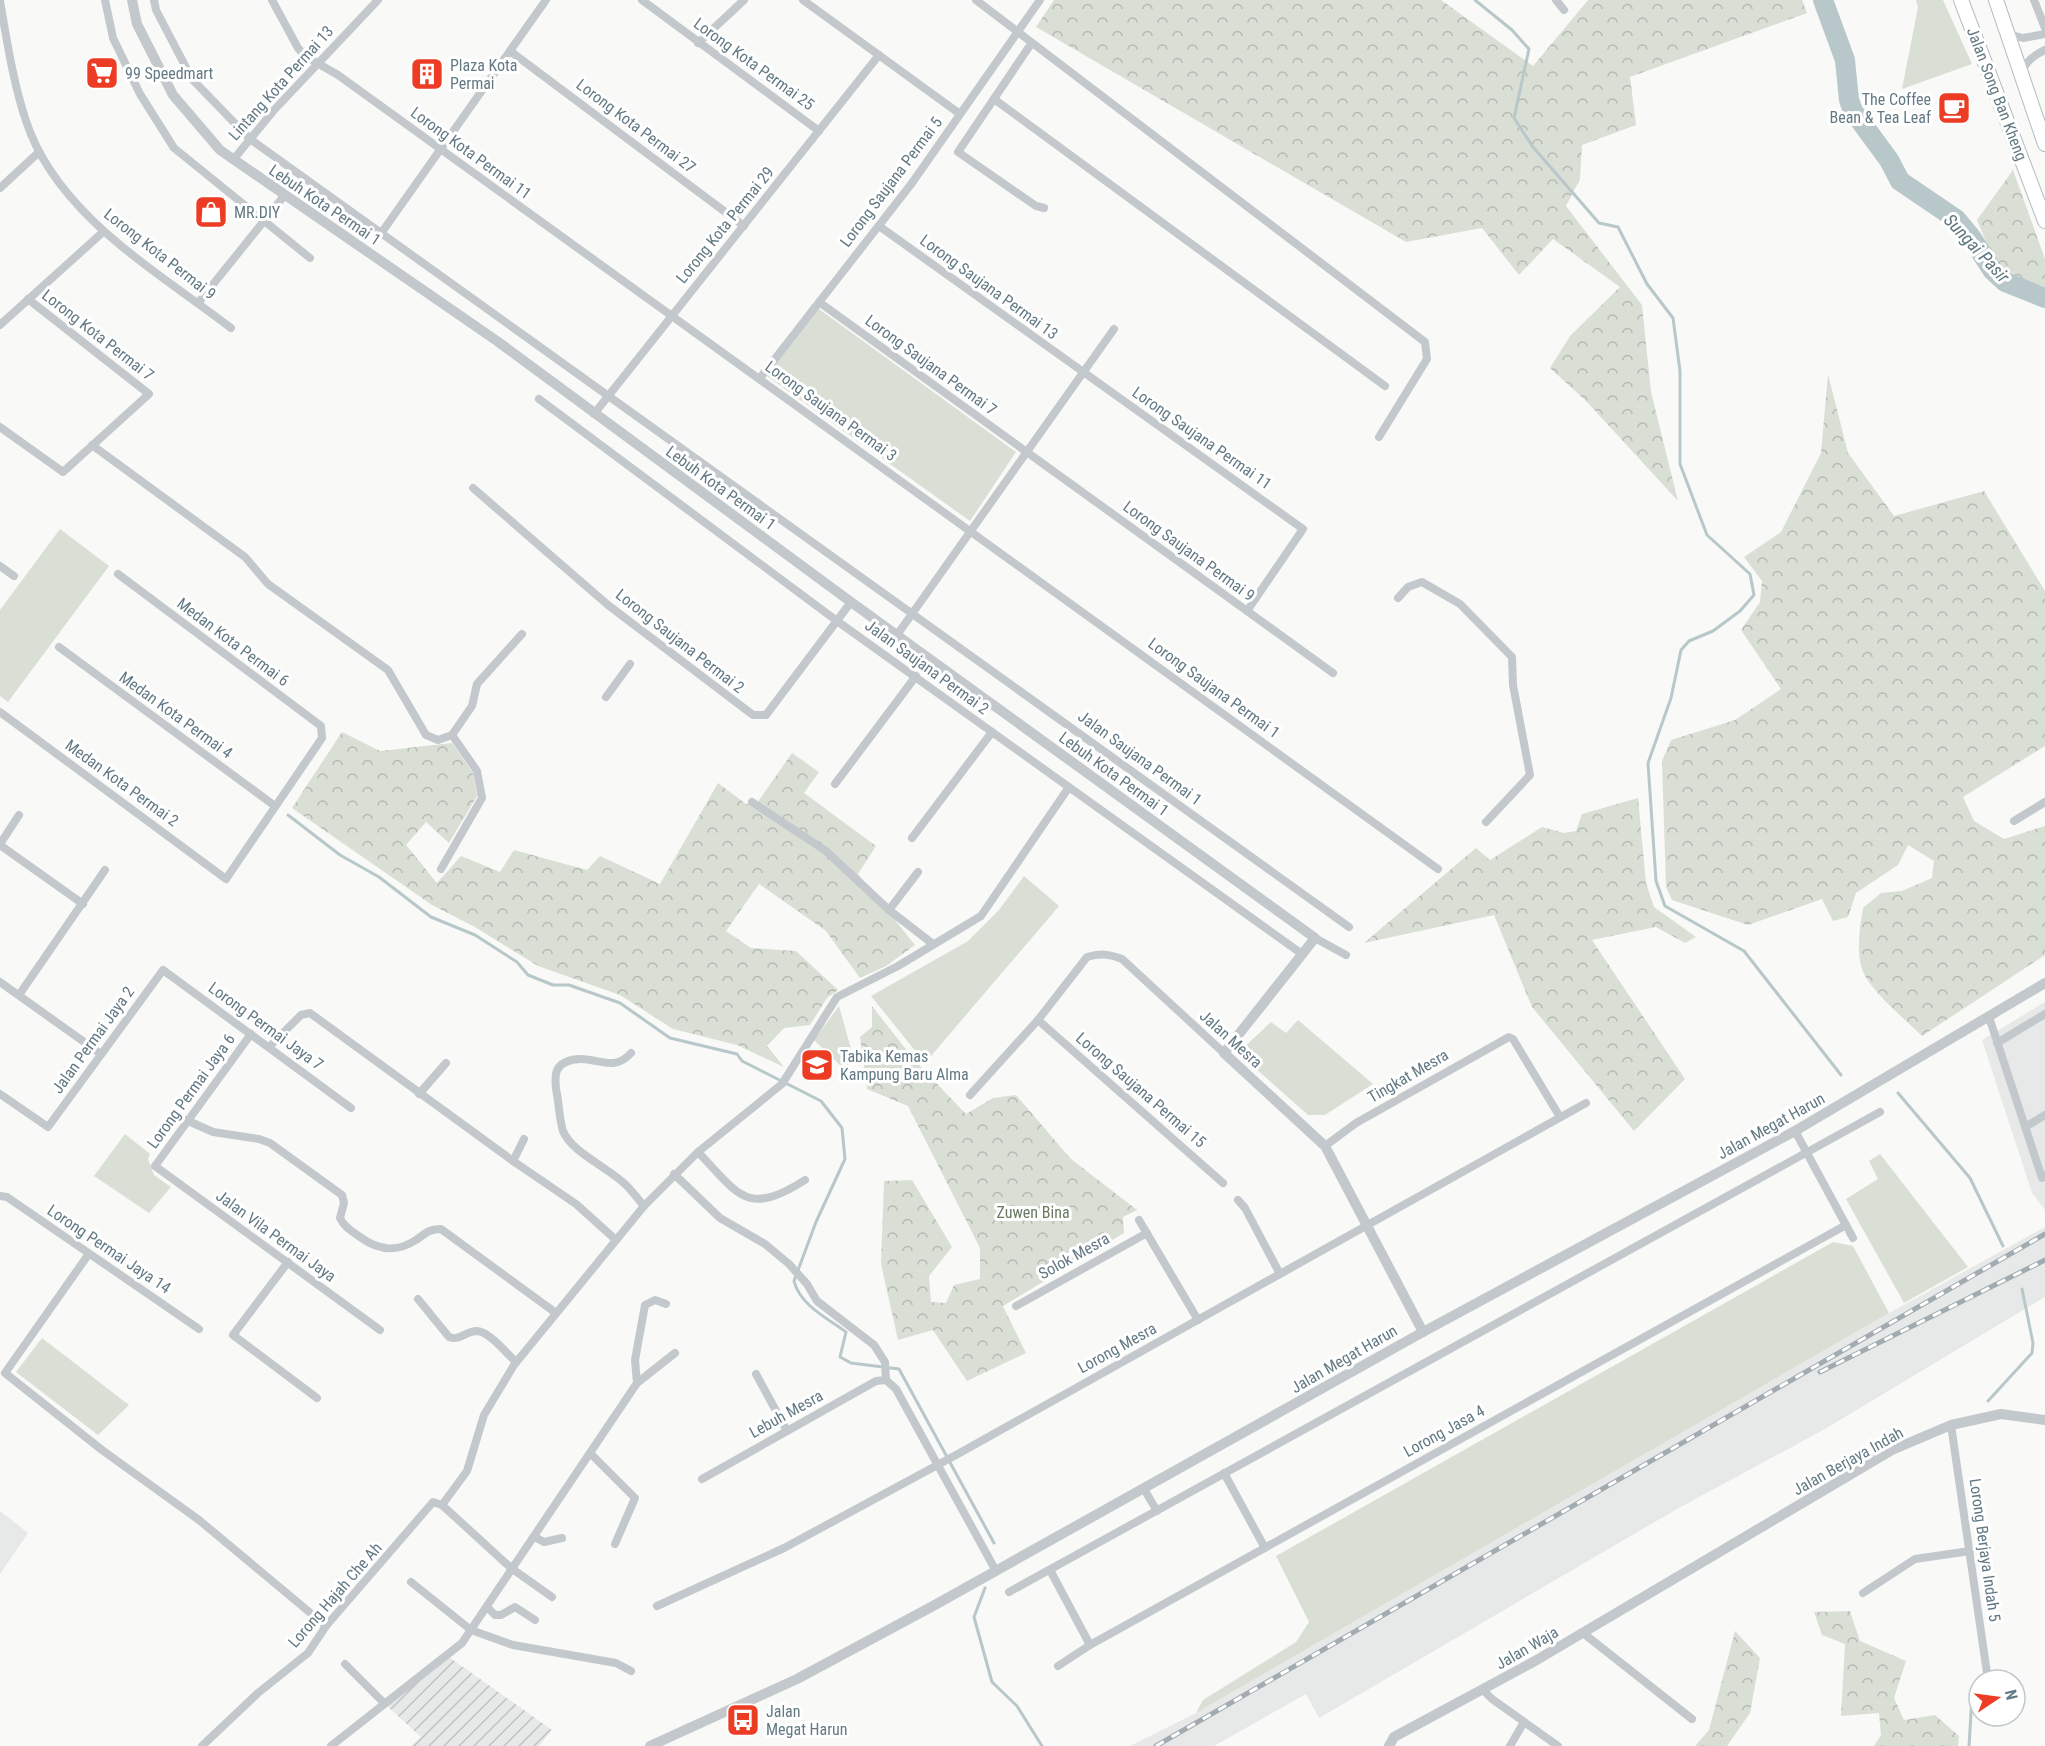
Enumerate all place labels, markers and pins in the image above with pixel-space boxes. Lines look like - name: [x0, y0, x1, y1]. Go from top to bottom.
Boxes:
- supermarket icon: 99 Speedmart: [84, 55, 120, 91]
- building icon: Plaza Kota Permai: [409, 56, 445, 92]
- place label: Plaza Kota Permai: [450, 56, 518, 93]
- place label: 99 Speedmart: [125, 64, 214, 83]
- place label: The Coffee Bean & Tea Leaf: [1829, 90, 1931, 127]
- cafe icon: The Coffee Bean & Tea Leaf: [1936, 90, 1972, 126]
- shop icon: MR.DIY: [193, 194, 229, 230]
- place label: MR.DIY: [234, 203, 281, 222]
- school or university icon: Tabika Kemas Kampung Baru Alma: [799, 1047, 835, 1083]
- place label: Tabika Kemas Kampung Baru Alma: [840, 1047, 969, 1084]
- bus stop icon: Jalan Megat Harun: [725, 1702, 761, 1738]
- place label: Jalan Megat Harun: [766, 1702, 848, 1739]

